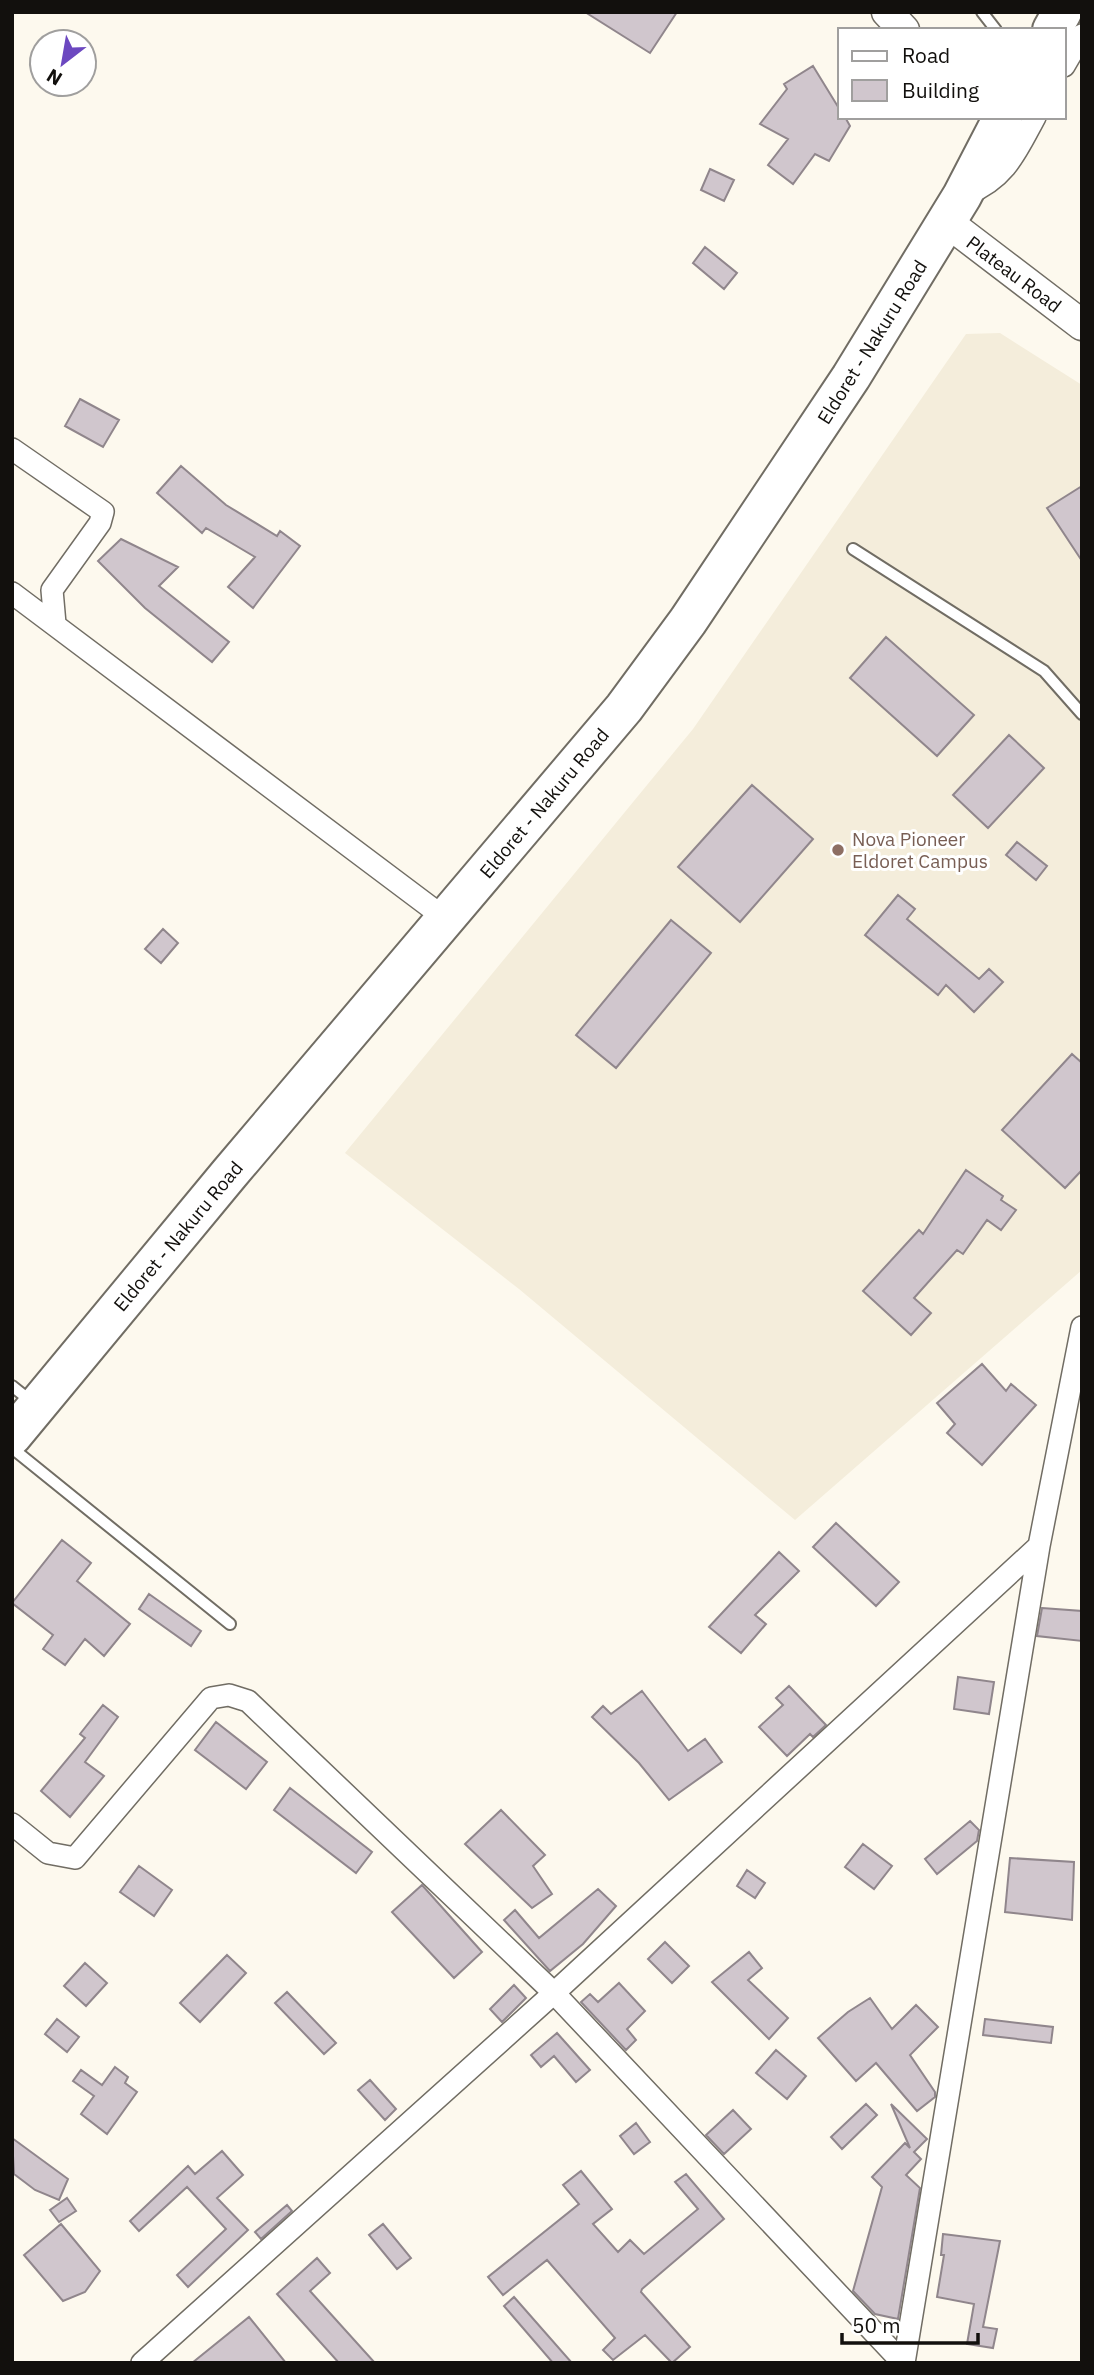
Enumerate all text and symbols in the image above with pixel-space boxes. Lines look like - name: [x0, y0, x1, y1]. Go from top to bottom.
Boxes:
- north arrow: [28, 28, 98, 98]
- legend: [838, 28, 1066, 119]
- text: Road: [902, 41, 950, 69]
- text: N: [42, 64, 66, 91]
- text: Building: [902, 76, 979, 104]
- street label: Plateau Road: [962, 230, 1066, 318]
- street label: Eldoret - Nakuru Road: [812, 256, 932, 428]
- street label: Eldoret - Nakuru Road: [474, 723, 614, 883]
- place label: Nova Pioneer Eldoret Campus: [852, 827, 988, 873]
- marker: Nova Pioneer Eldoret Campus: [830, 842, 846, 858]
- street label: Eldoret - Nakuru Road: [108, 1156, 248, 1316]
- scale bar: [842, 2302, 978, 2346]
- text: 50 m: [852, 2311, 901, 2339]

